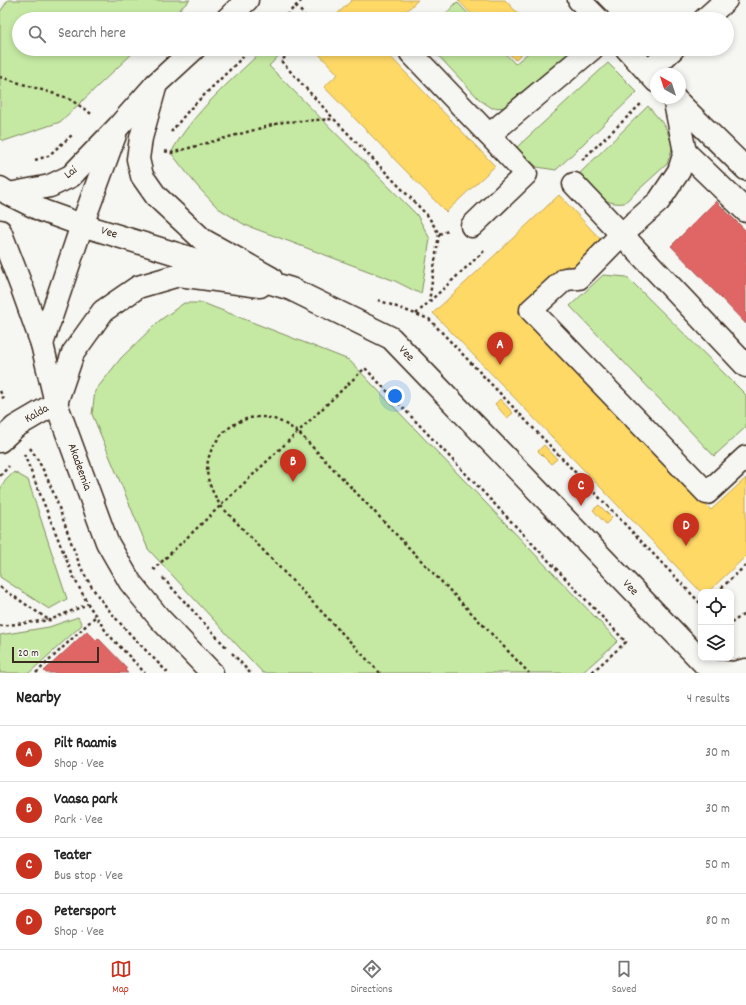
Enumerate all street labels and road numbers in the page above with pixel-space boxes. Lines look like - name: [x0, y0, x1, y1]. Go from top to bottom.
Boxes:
- street label: Lai: [61, 162, 81, 184]
- street label: Vee: [99, 222, 119, 244]
- street label: Vee: [394, 342, 418, 366]
- street label: Kalda: [22, 400, 53, 428]
- street label: Akadeemia: [63, 441, 96, 493]
- street label: Vee: [618, 576, 642, 600]

